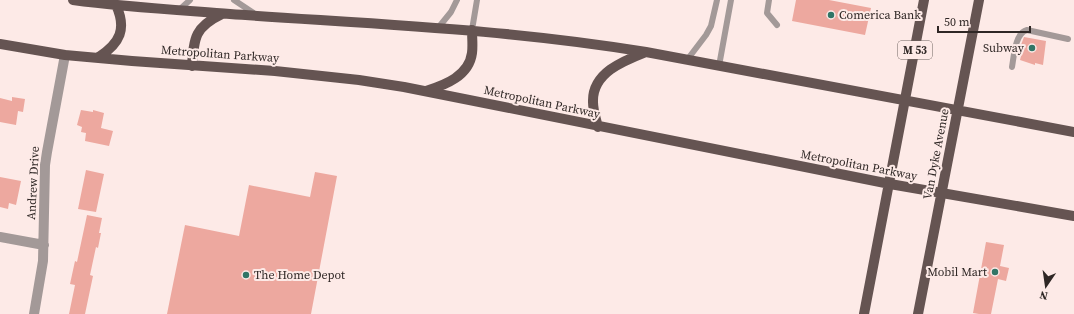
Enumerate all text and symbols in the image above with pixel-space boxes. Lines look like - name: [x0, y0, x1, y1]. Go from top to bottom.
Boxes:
- place label: Comerica Bank: [839, 7, 921, 23]
- scale bar: [938, 8, 1030, 34]
- marker: Comerica Bank: [826, 10, 836, 20]
- text: 50 m: [944, 14, 970, 30]
- place label: Subway: [983, 40, 1025, 56]
- road number: M 53: [898, 41, 932, 59]
- street label: Metropolitan Parkway: [160, 42, 280, 66]
- marker: Subway: [1027, 43, 1037, 53]
- street label: Metropolitan Parkway: [482, 82, 602, 122]
- street label: Van Dyke Avenue: [919, 107, 953, 201]
- street label: Andrew Drive: [23, 146, 43, 220]
- street label: Metropolitan Parkway: [799, 146, 919, 184]
- place label: Mobil Mart: [927, 264, 987, 280]
- north arrow: [1026, 266, 1066, 306]
- place label: The Home Depot: [254, 267, 345, 283]
- marker: Mobil Mart: [990, 267, 1000, 277]
- marker: The Home Depot: [241, 270, 251, 280]
- text: N: [1038, 287, 1049, 303]

